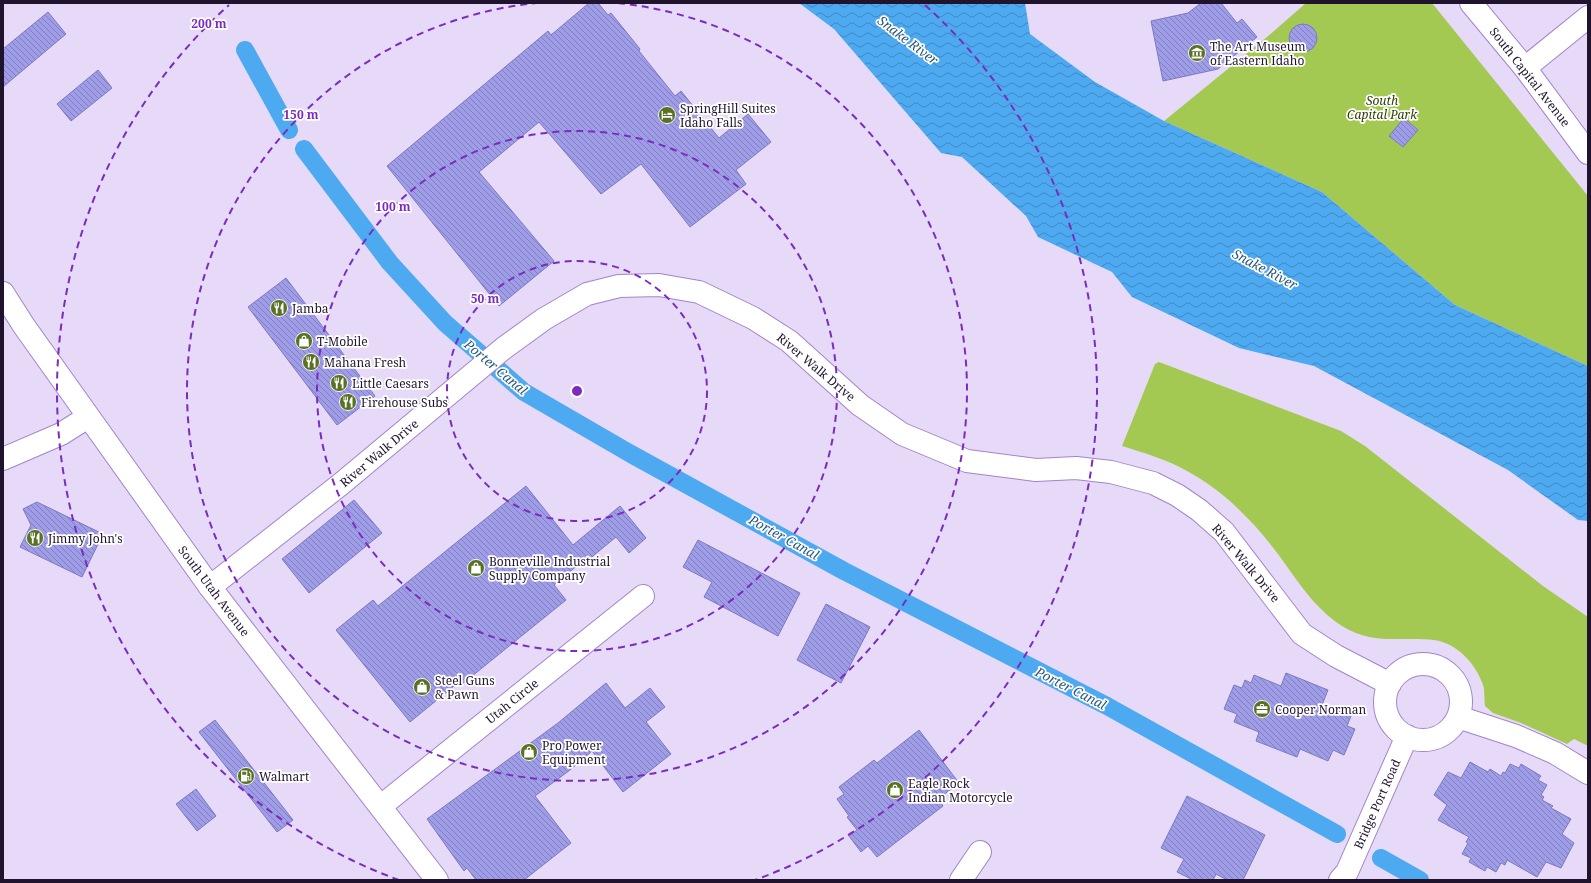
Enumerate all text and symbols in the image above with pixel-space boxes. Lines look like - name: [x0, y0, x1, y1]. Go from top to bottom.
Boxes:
- water label: Snake River: [874, 11, 943, 69]
- text: 200 m: [191, 15, 227, 32]
- street label: South Capital Avenue: [1486, 24, 1574, 130]
- place label: The Art Museum of Eastern Idaho: [1210, 38, 1306, 69]
- museum icon: The Art Museum of Eastern Idaho: [1187, 43, 1207, 63]
- park label: South Capital Park: [1347, 92, 1418, 123]
- place label: SpringHill Suites Idaho Falls: [680, 100, 776, 131]
- hotel icon: SpringHill Suites Idaho Falls: [657, 105, 677, 125]
- text: 150 m: [283, 106, 319, 123]
- text: 100 m: [375, 198, 411, 215]
- water label: Snake River: [1229, 244, 1302, 294]
- text: 50 m: [471, 290, 499, 307]
- restaurant icon: Jamba: [269, 298, 289, 318]
- place label: Jamba: [291, 300, 329, 317]
- street label: River Walk Drive: [773, 329, 859, 405]
- shop icon: T-Mobile: [294, 331, 314, 351]
- place label: T-Mobile: [317, 333, 368, 350]
- water label: Porter Canal: [460, 335, 531, 399]
- restaurant icon: Mahana Fresh: [301, 352, 321, 372]
- place label: Mahana Fresh: [324, 354, 407, 371]
- restaurant icon: Little Caesars: [329, 373, 349, 393]
- place label: Little Caesars: [352, 375, 429, 392]
- centre of rings: [570, 384, 584, 398]
- restaurant icon: Firehouse Subs: [338, 392, 358, 412]
- place label: Firehouse Subs: [361, 394, 448, 411]
- street label: River Walk Drive: [336, 415, 422, 491]
- water label: Porter Canal: [745, 510, 822, 564]
- street label: River Walk Drive: [1208, 520, 1284, 606]
- restaurant icon: Jimmy John's: [25, 528, 45, 548]
- place label: Jimmy John's: [47, 530, 123, 547]
- street label: South Utah Avenue: [174, 542, 254, 640]
- place label: Bonneville Industrial Supply Company: [489, 553, 610, 584]
- shop icon: Bonneville Industrial Supply Company: [466, 558, 486, 578]
- water label: Porter Canal: [1032, 662, 1110, 714]
- place label: Steel Guns & Pawn: [435, 672, 495, 703]
- street label: Utah Circle: [482, 674, 542, 728]
- shop icon: Steel Guns & Pawn: [412, 677, 432, 697]
- office icon: Cooper Norman: [1252, 699, 1272, 719]
- place label: Cooper Norman: [1275, 701, 1367, 718]
- place label: Pro Power Equipment: [542, 737, 605, 768]
- shop icon: Pro Power Equipment: [519, 742, 539, 762]
- street label: Bridge Port Road: [1350, 756, 1405, 852]
- fuel station icon: Walmart: [236, 766, 256, 786]
- place label: Walmart: [259, 768, 309, 785]
- place label: Eagle Rock Indian Motorcycle: [908, 775, 1013, 806]
- shop icon: Eagle Rock Indian Motorcycle: [885, 780, 905, 800]

